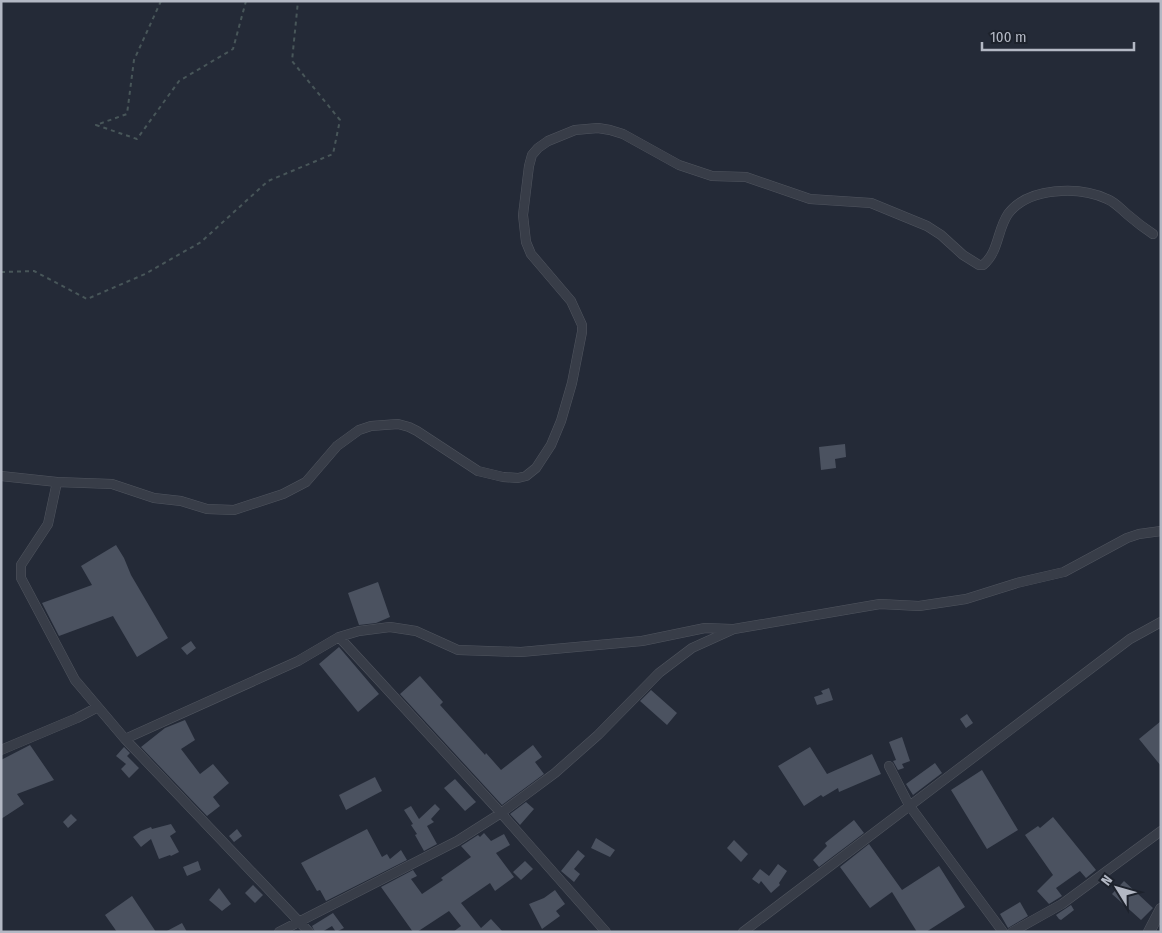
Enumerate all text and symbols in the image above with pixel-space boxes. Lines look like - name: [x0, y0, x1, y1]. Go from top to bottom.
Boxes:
- scale bar: [982, 20, 1134, 52]
- text: 100 m: [990, 28, 1027, 46]
- north arrow: [1092, 863, 1142, 913]
- text: N: [1098, 872, 1116, 889]

